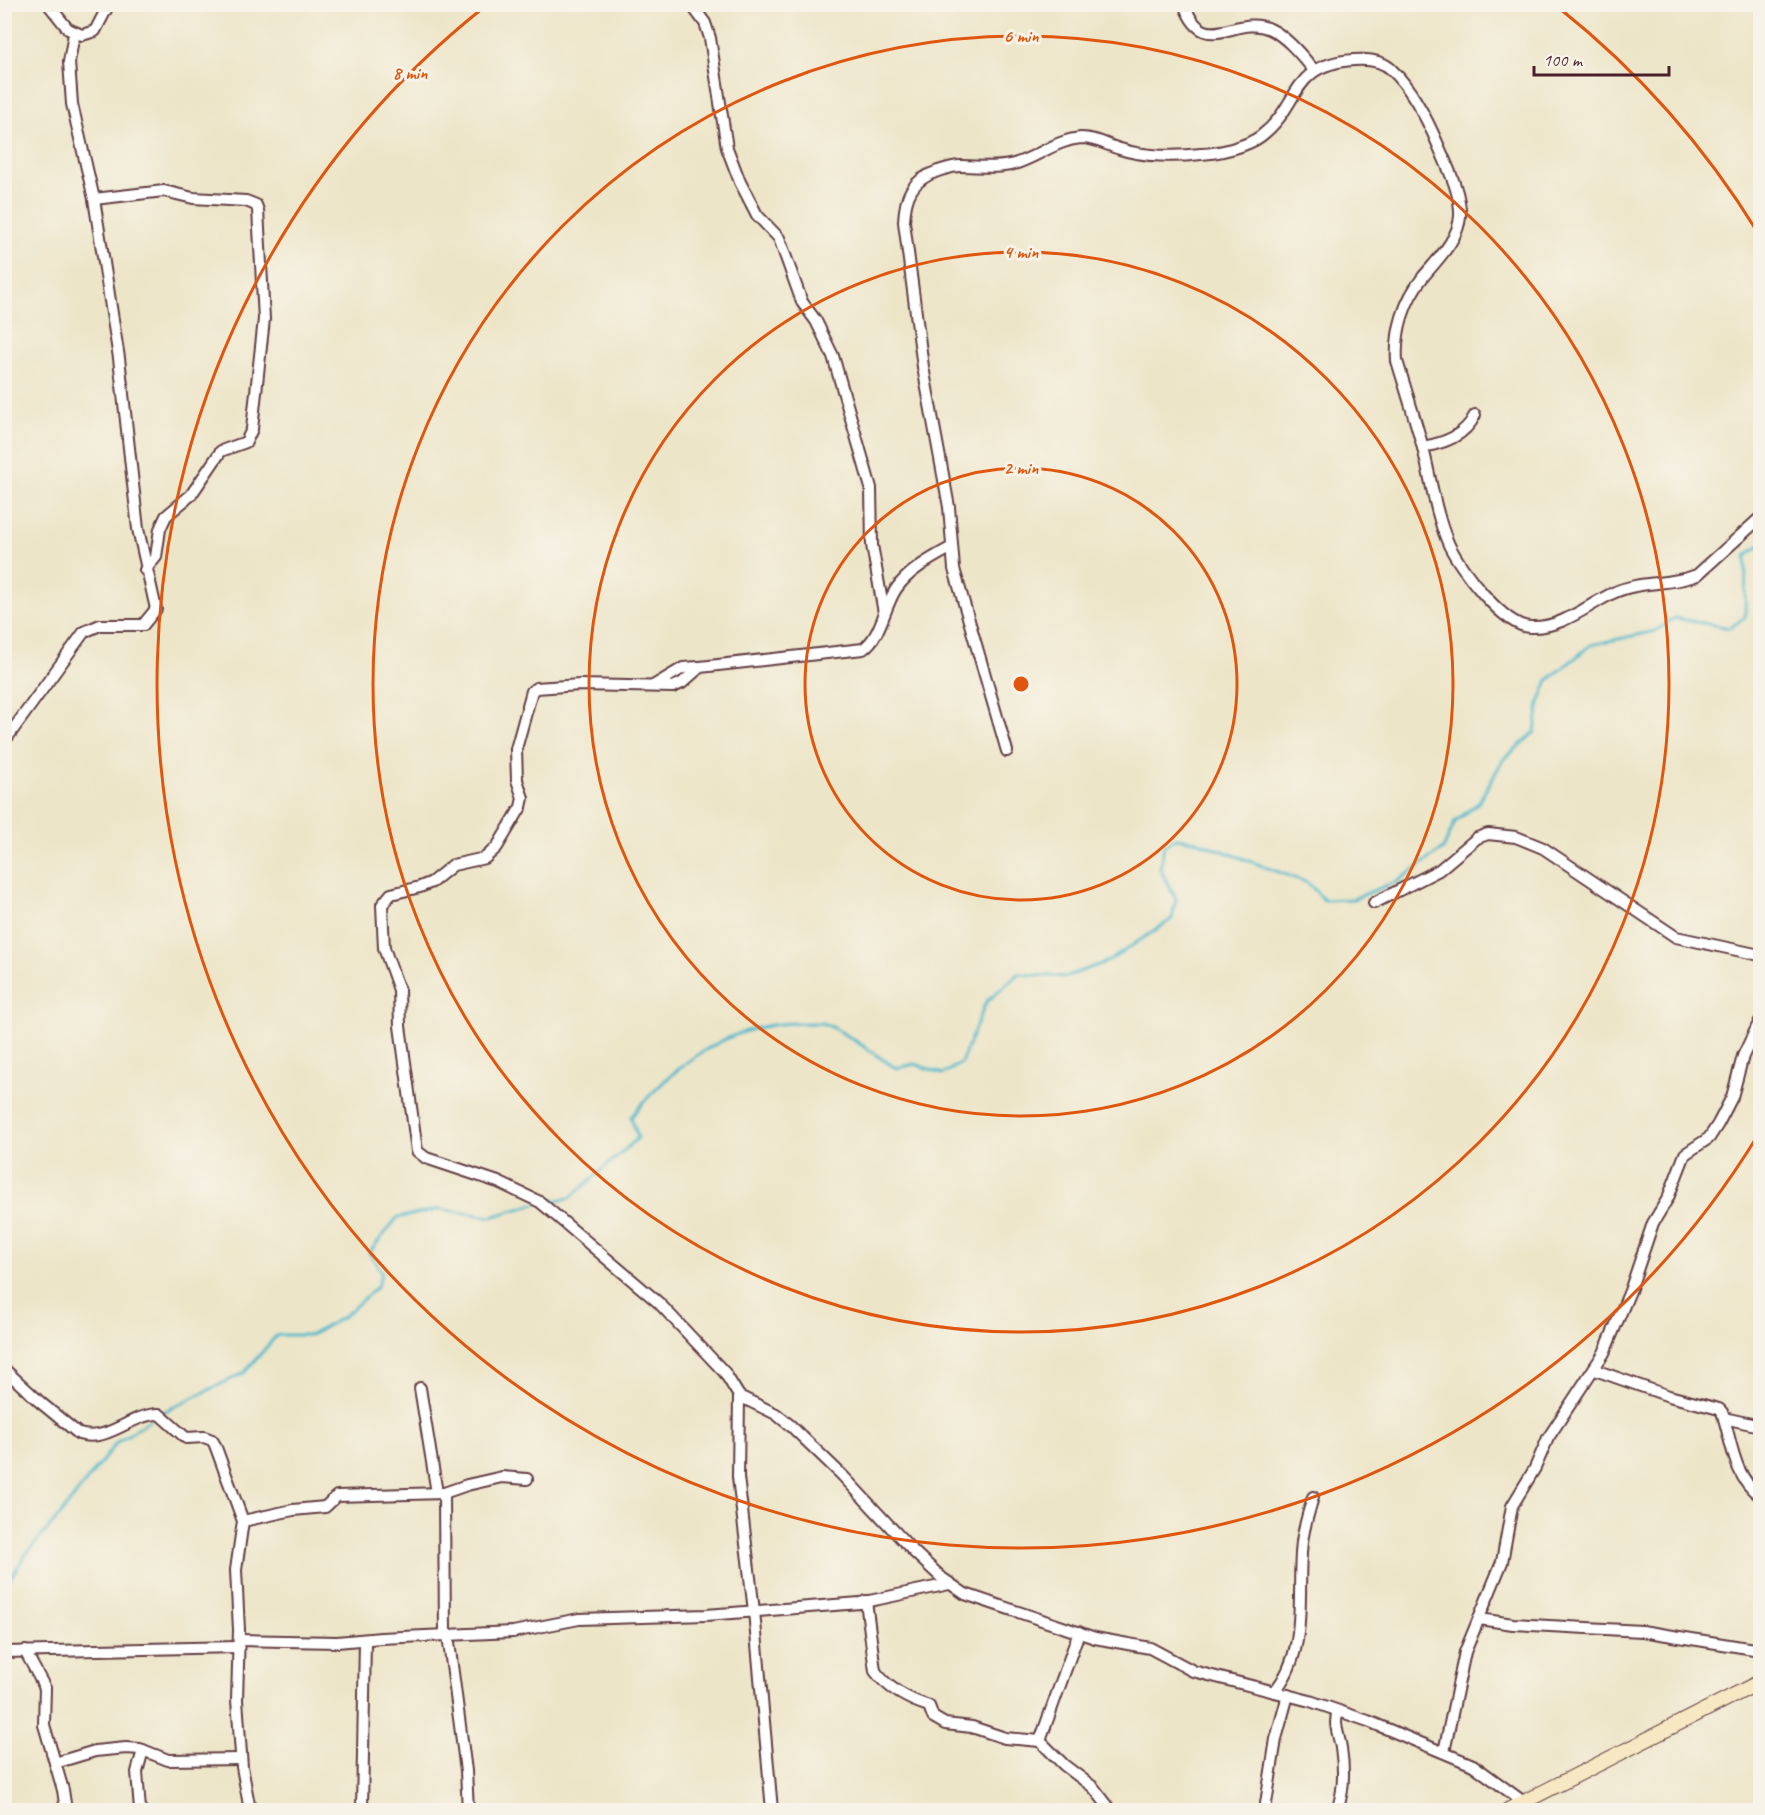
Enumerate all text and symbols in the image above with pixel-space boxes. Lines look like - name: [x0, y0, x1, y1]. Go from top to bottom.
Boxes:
- text: 6 min: [1004, 25, 1039, 47]
- scale bar: [1534, 39, 1669, 77]
- text: 100 m: [1543, 49, 1584, 71]
- text: 8 min: [393, 62, 428, 84]
- text: 4 min: [1004, 241, 1039, 263]
- text: 2 min: [1004, 457, 1039, 479]
- centre of rings: [1011, 674, 1031, 694]

